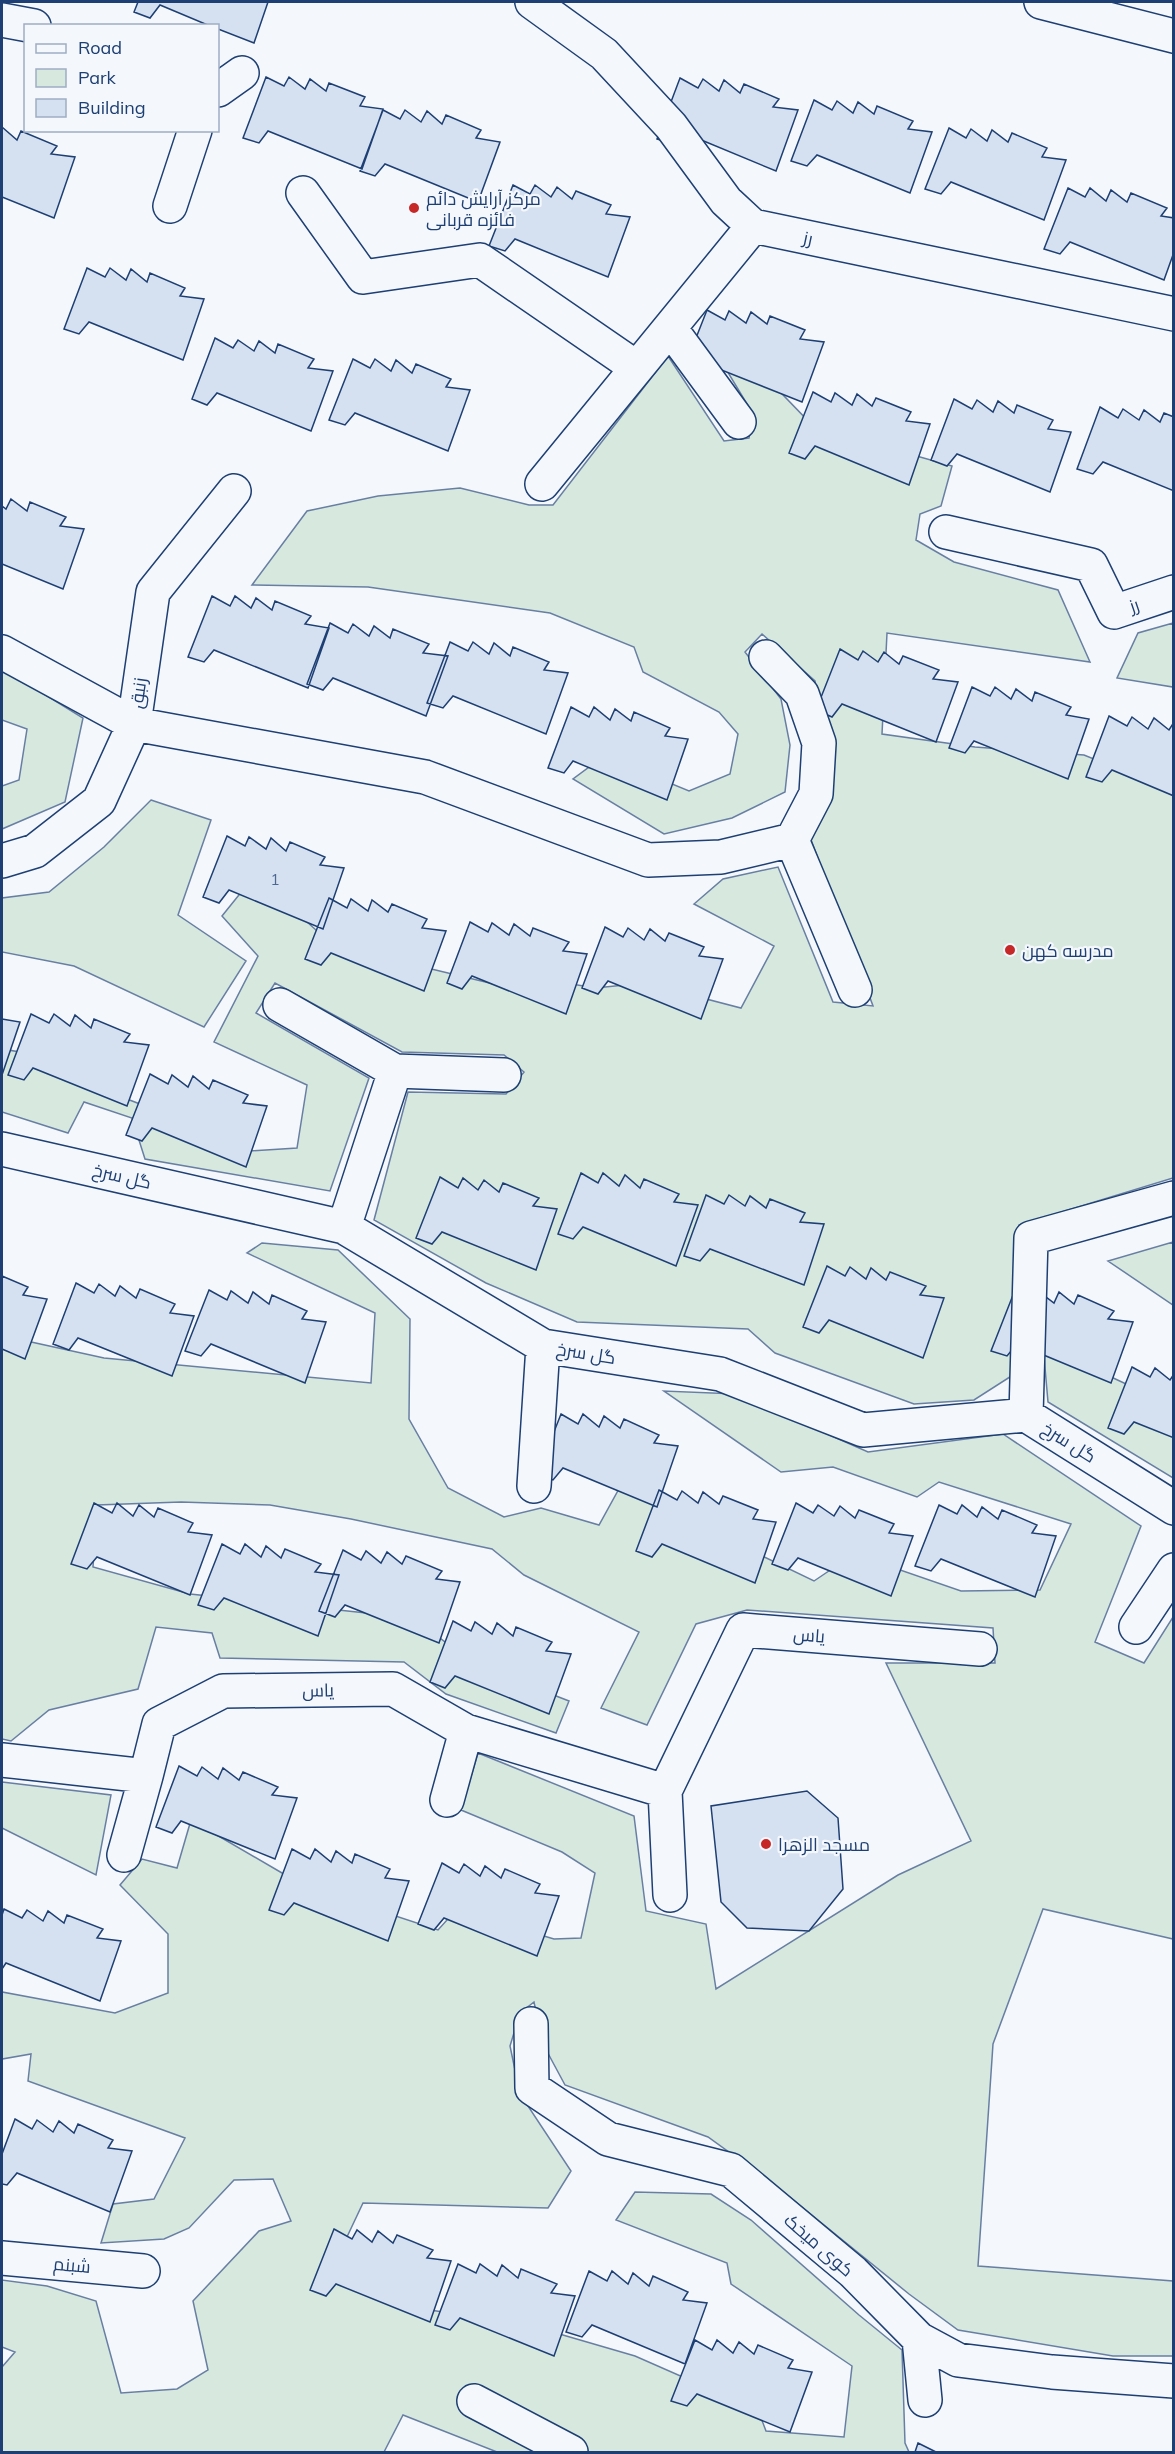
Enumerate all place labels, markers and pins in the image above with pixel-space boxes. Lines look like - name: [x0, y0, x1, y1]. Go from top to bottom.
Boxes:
- place label: مرکز آرایش دائم فائزه قربانی: [426, 187, 541, 231]
- marker: مرکز آرایش دائم فائزه قربانی: [407, 201, 421, 215]
- place label: مدرسه کهن: [1022, 939, 1114, 962]
- marker: مدرسه کهن: [1003, 943, 1017, 957]
- place label: مسجد الزهرا: [778, 1833, 870, 1856]
- marker: مسجد الزهرا: [759, 1837, 773, 1851]

